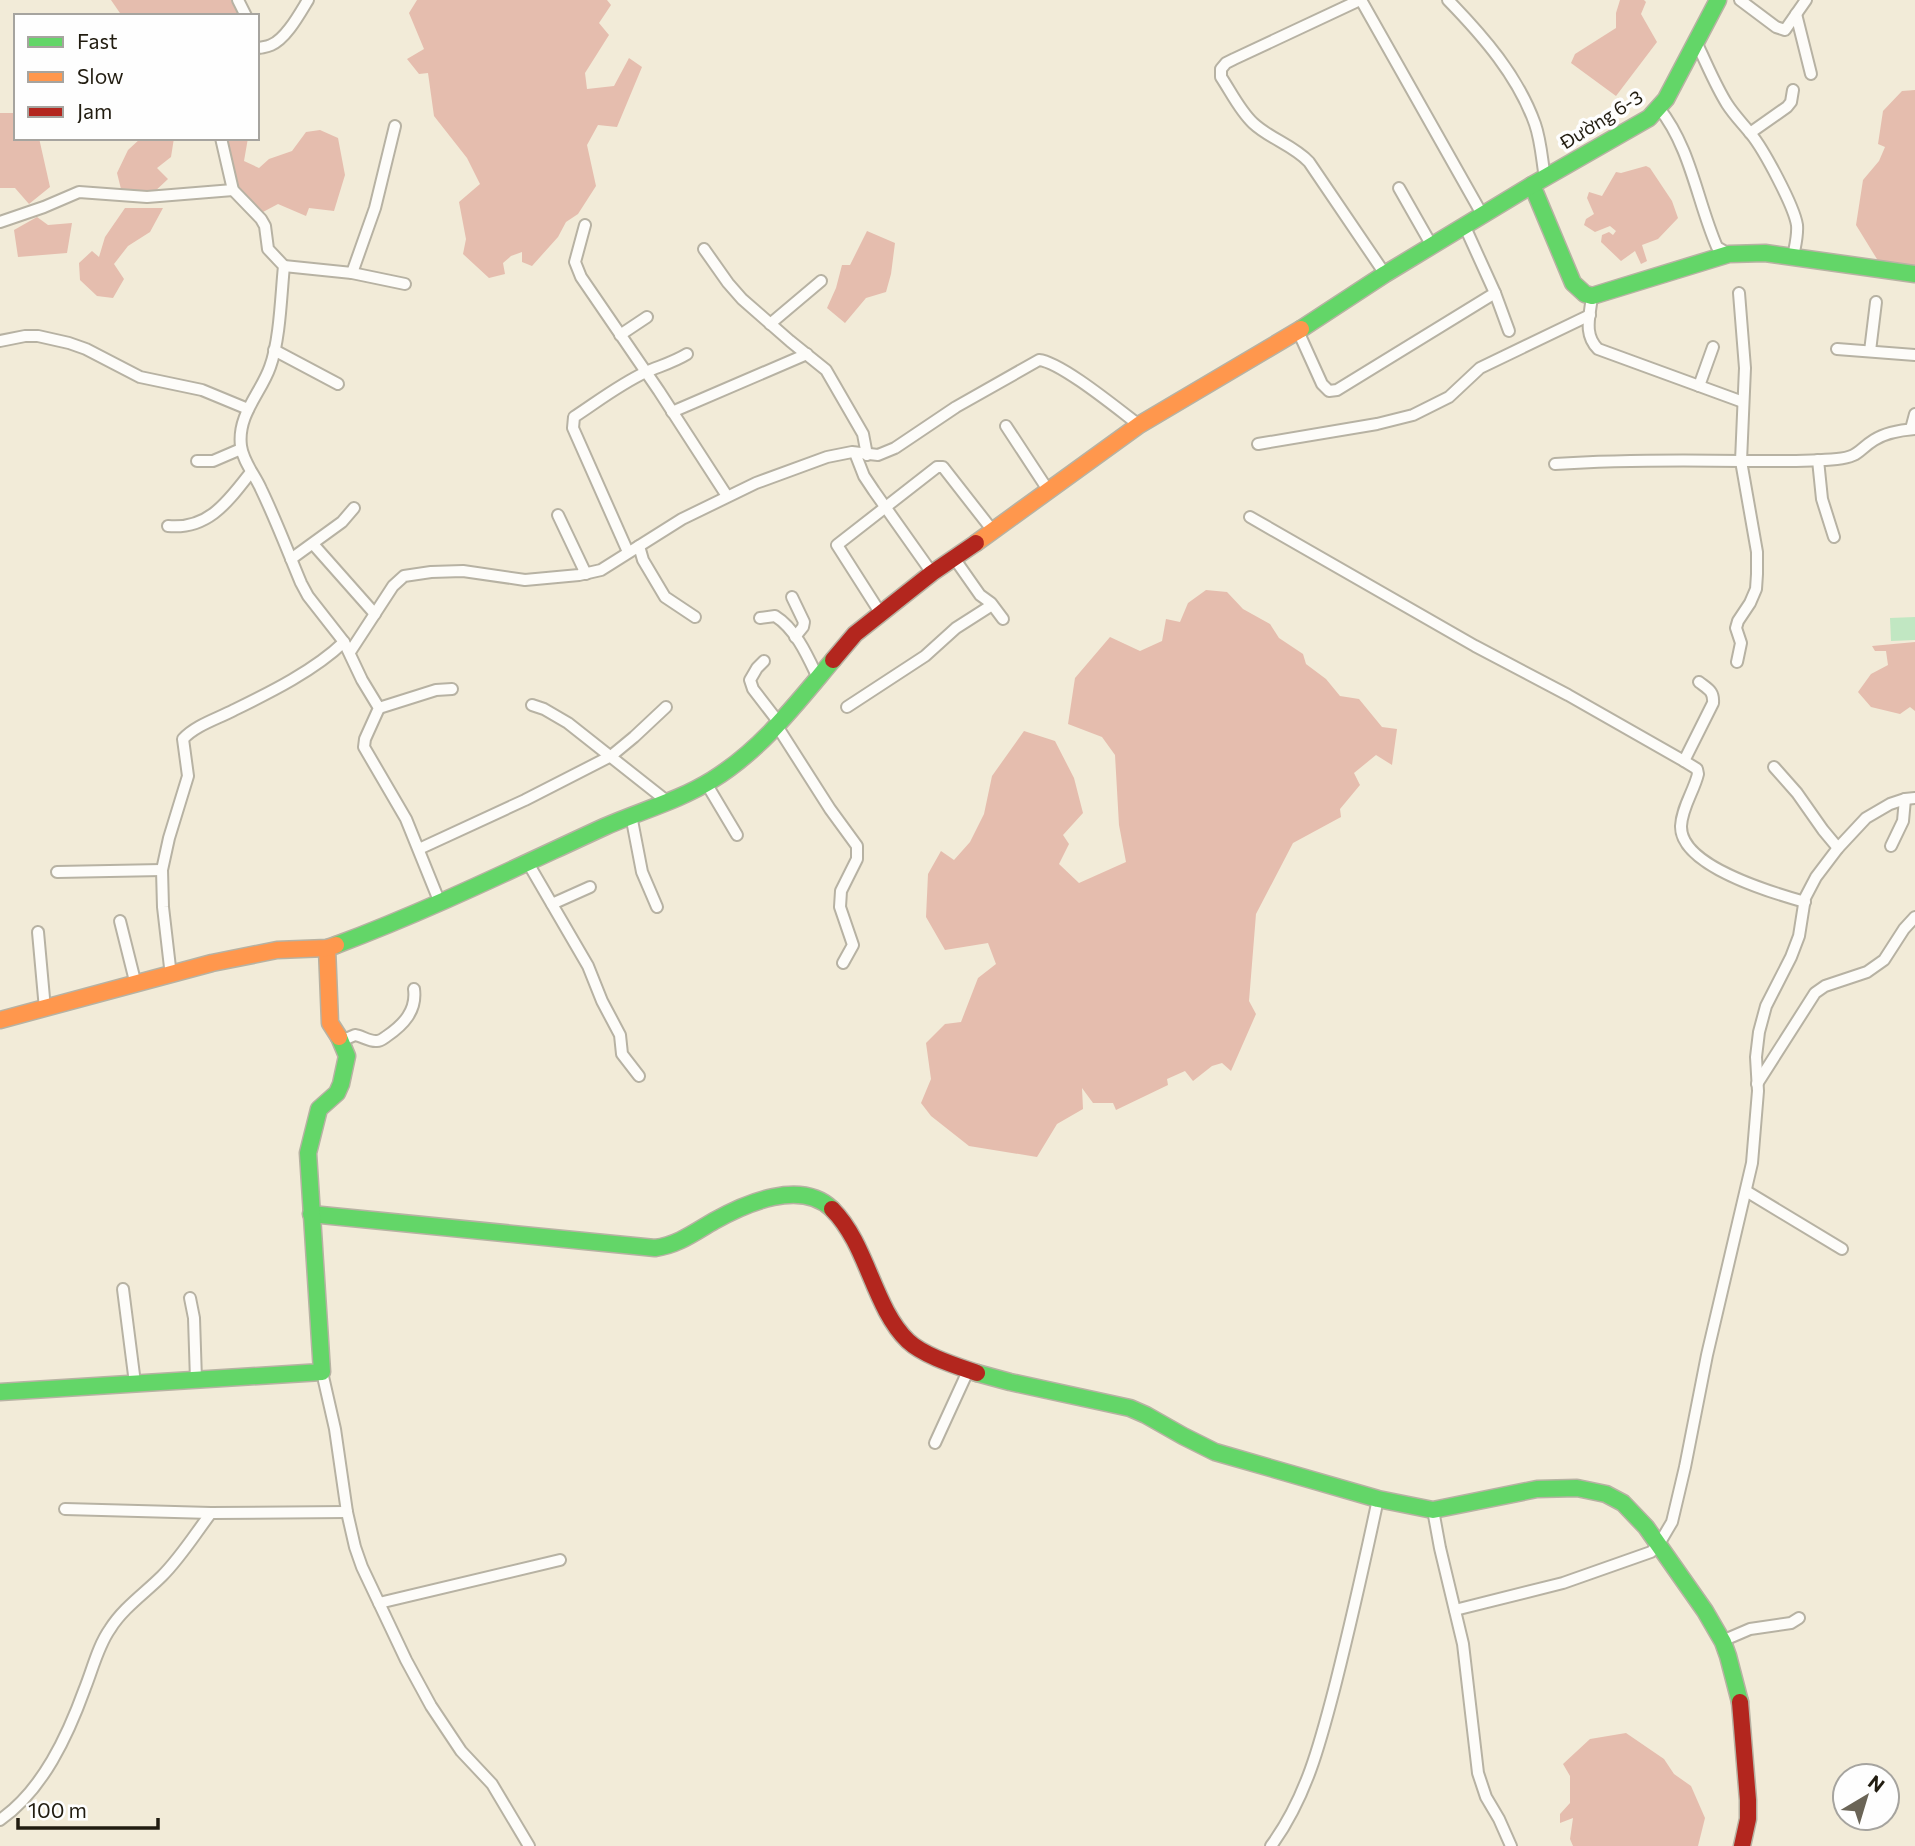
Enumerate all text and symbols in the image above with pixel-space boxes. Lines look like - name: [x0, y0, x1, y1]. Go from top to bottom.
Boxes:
- legend: [14, 14, 259, 140]
- text: Fast: [77, 28, 118, 53]
- text: Slow: [77, 63, 124, 88]
- street label: Đường 6-3: [1555, 85, 1647, 154]
- text: Jam: [77, 98, 112, 123]
- north arrow: [1831, 1762, 1901, 1832]
- text: N: [1864, 1770, 1889, 1797]
- scale bar: [18, 1786, 158, 1830]
- text: 100 m: [28, 1797, 87, 1822]

